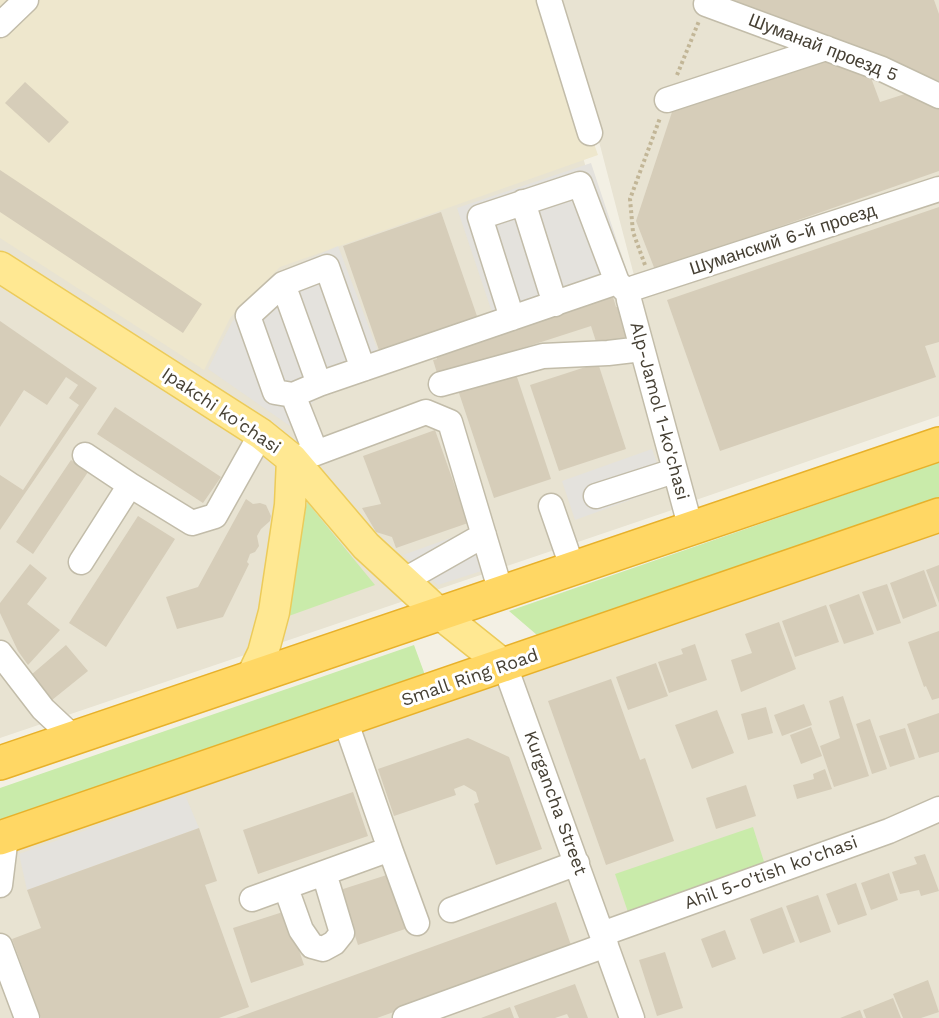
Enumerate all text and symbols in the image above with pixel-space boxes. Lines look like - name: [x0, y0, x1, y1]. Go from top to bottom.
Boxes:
- street label: Шуманай проезд 5: [745, 10, 901, 86]
- street label: Шуманский 6-й проезд: [687, 200, 879, 280]
- street label: Alp-Jamol 1-ko'chasi: [625, 320, 693, 502]
- street label: Ipakchi ko'chasi: [158, 363, 284, 459]
- street label: Small Ring Road: [399, 644, 541, 712]
- street label: Kurgancha Street: [519, 728, 591, 878]
- street label: Ahil 5-o'tish ko'chasi: [681, 832, 861, 914]

